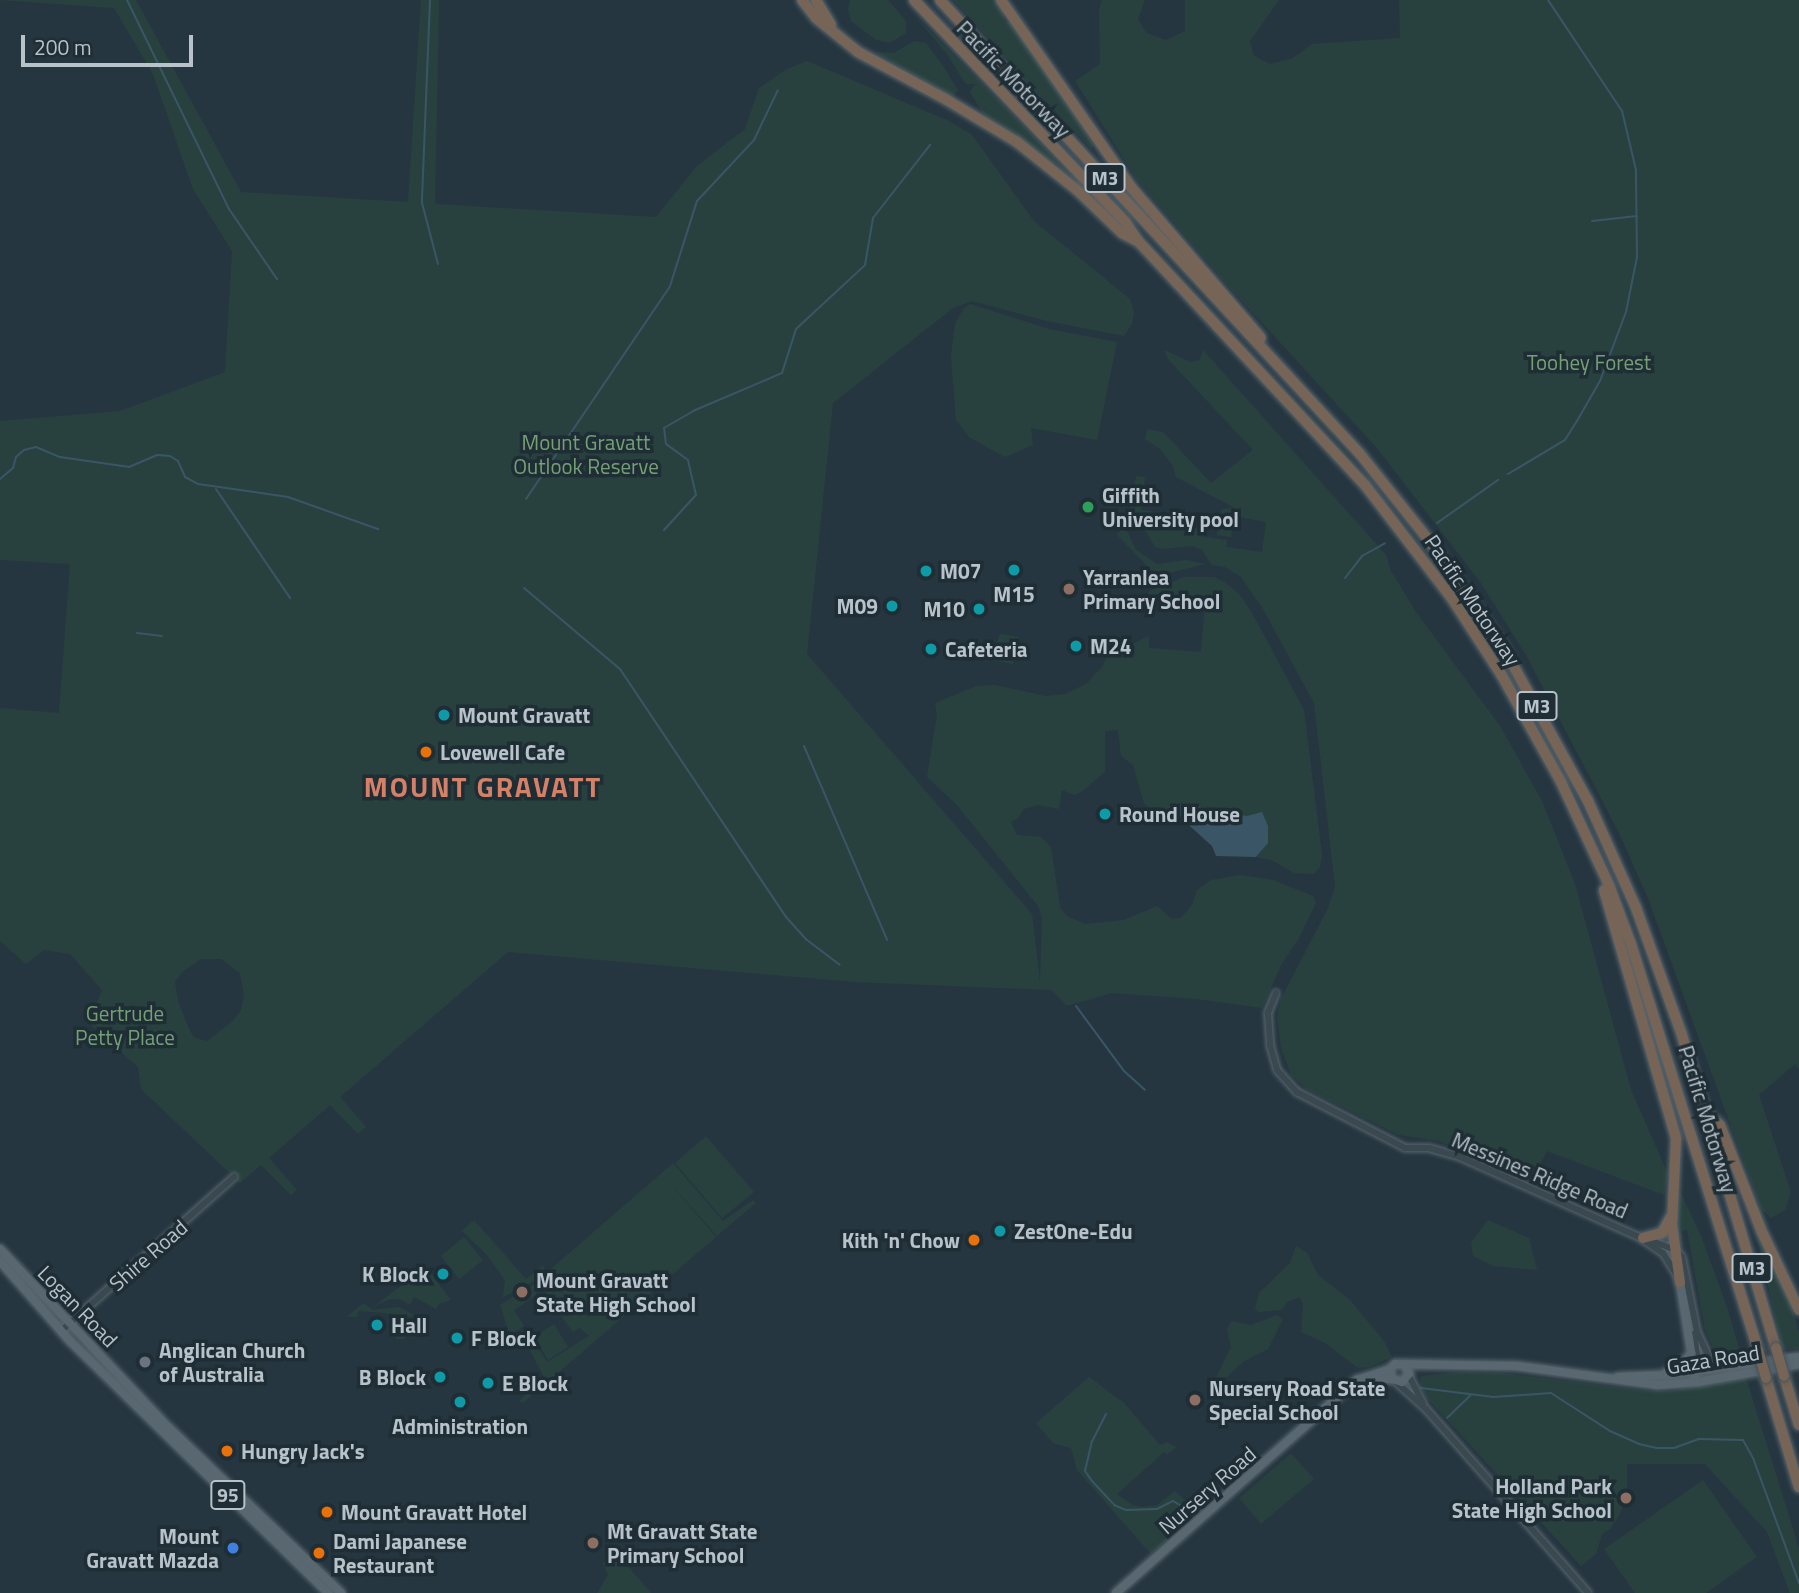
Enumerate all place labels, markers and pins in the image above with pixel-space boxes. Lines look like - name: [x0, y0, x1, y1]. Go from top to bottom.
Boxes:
- place label: Giffith University pool: [1102, 482, 1239, 532]
- marker: Giffith University pool: [1080, 499, 1096, 515]
- place label: M07: [940, 558, 982, 584]
- marker: M15: [1006, 562, 1022, 578]
- marker: M07: [918, 563, 934, 579]
- place label: Yarranlea Primary School: [1083, 564, 1220, 614]
- place label: M15: [993, 581, 1035, 607]
- marker: Yarranlea Primary School: [1061, 581, 1077, 597]
- place label: M09: [836, 593, 878, 619]
- place label: M10: [923, 596, 965, 622]
- marker: M09: [884, 598, 900, 614]
- marker: M10: [971, 601, 987, 617]
- place label: M24: [1090, 633, 1132, 659]
- place label: Cafeteria: [945, 636, 1028, 662]
- marker: M24: [1068, 638, 1084, 654]
- marker: Cafeteria: [923, 641, 939, 657]
- place label: Mount Gravatt: [458, 702, 590, 728]
- marker: Mount Gravatt: [436, 707, 452, 723]
- place label: Lovewell Cafe: [440, 739, 565, 765]
- marker: Lovewell Cafe: [418, 744, 434, 760]
- place label: Round House: [1119, 801, 1240, 827]
- marker: Round House: [1097, 806, 1113, 822]
- place label: ZestOne-Edu: [1014, 1218, 1133, 1244]
- marker: ZestOne-Edu: [992, 1223, 1008, 1239]
- place label: Kith 'n' Chow: [842, 1227, 960, 1253]
- marker: Kith 'n' Chow: [966, 1232, 982, 1248]
- place label: K Block: [362, 1261, 429, 1287]
- marker: K Block: [435, 1266, 451, 1282]
- place label: Mount Gravatt State High School: [536, 1267, 696, 1317]
- marker: Mount Gravatt State High School: [514, 1284, 530, 1300]
- place label: Hall: [391, 1312, 427, 1338]
- marker: Hall: [369, 1317, 385, 1333]
- place label: F Block: [471, 1325, 537, 1351]
- marker: F Block: [449, 1330, 465, 1346]
- place label: Anglican Church of Australia: [159, 1337, 305, 1387]
- marker: Anglican Church of Australia: [137, 1354, 153, 1370]
- place label: B Block: [359, 1364, 426, 1390]
- marker: B Block: [432, 1369, 448, 1385]
- place label: E Block: [502, 1370, 568, 1396]
- marker: E Block: [480, 1375, 496, 1391]
- place label: Nursery Road State Special School: [1209, 1375, 1385, 1425]
- marker: Nursery Road State Special School: [1187, 1392, 1203, 1408]
- marker: Administration: [452, 1394, 468, 1410]
- place label: Administration: [392, 1413, 528, 1439]
- place label: Hungry Jack's: [241, 1438, 365, 1464]
- marker: Hungry Jack's: [219, 1443, 235, 1459]
- place label: Holland Park State High School: [1452, 1473, 1612, 1523]
- marker: Holland Park State High School: [1618, 1490, 1634, 1506]
- place label: Mount Gravatt Hotel: [341, 1499, 527, 1525]
- marker: Mount Gravatt Hotel: [319, 1504, 335, 1520]
- place label: Mt Gravatt State Primary School: [607, 1518, 758, 1568]
- place label: Mount Gravatt Mazda: [86, 1523, 219, 1573]
- place label: Dami Japanese Restaurant: [333, 1528, 467, 1578]
- marker: Mt Gravatt State Primary School: [585, 1535, 601, 1551]
- marker: Mount Gravatt Mazda: [225, 1540, 241, 1556]
- marker: Dami Japanese Restaurant: [311, 1545, 327, 1561]

